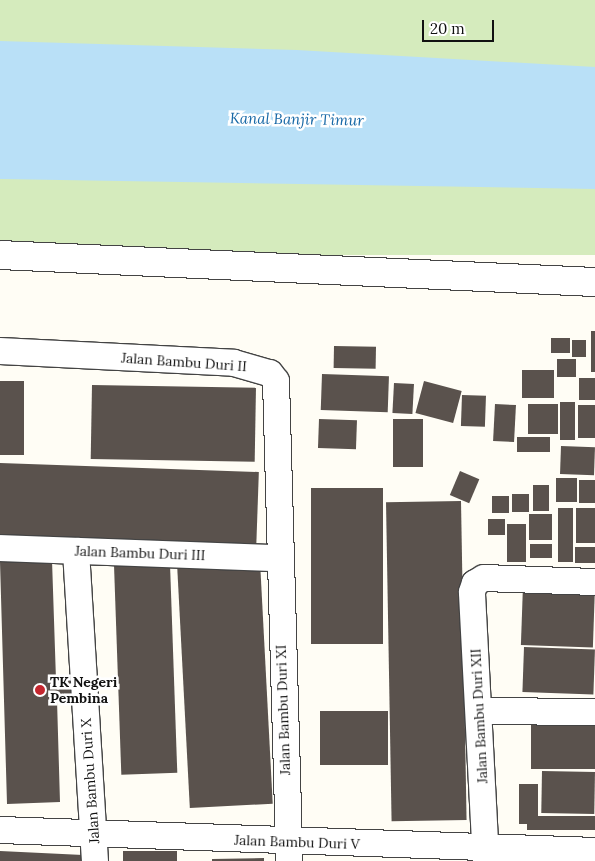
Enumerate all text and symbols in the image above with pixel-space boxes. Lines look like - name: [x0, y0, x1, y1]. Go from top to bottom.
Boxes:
- scale bar: [425, 10, 498, 42]
- text: 20 m: [430, 19, 465, 38]
- water label: Kanal Banjir Timur: [230, 109, 364, 129]
- street label: Jalan Bambu Duri II: [121, 349, 247, 375]
- street label: Jalan Bambu Duri III: [74, 542, 206, 564]
- street label: Jalan Bambu Duri XI: [272, 645, 294, 775]
- street label: Jalan Bambu Duri XII: [467, 648, 491, 784]
- place label: TK Negeri Pembina: [50, 674, 117, 706]
- marker: TK Negeri Pembina: [34, 684, 46, 696]
- street label: Jalan Bambu Duri X: [77, 718, 103, 844]
- street label: Jalan Bambu Duri V: [234, 831, 360, 853]

